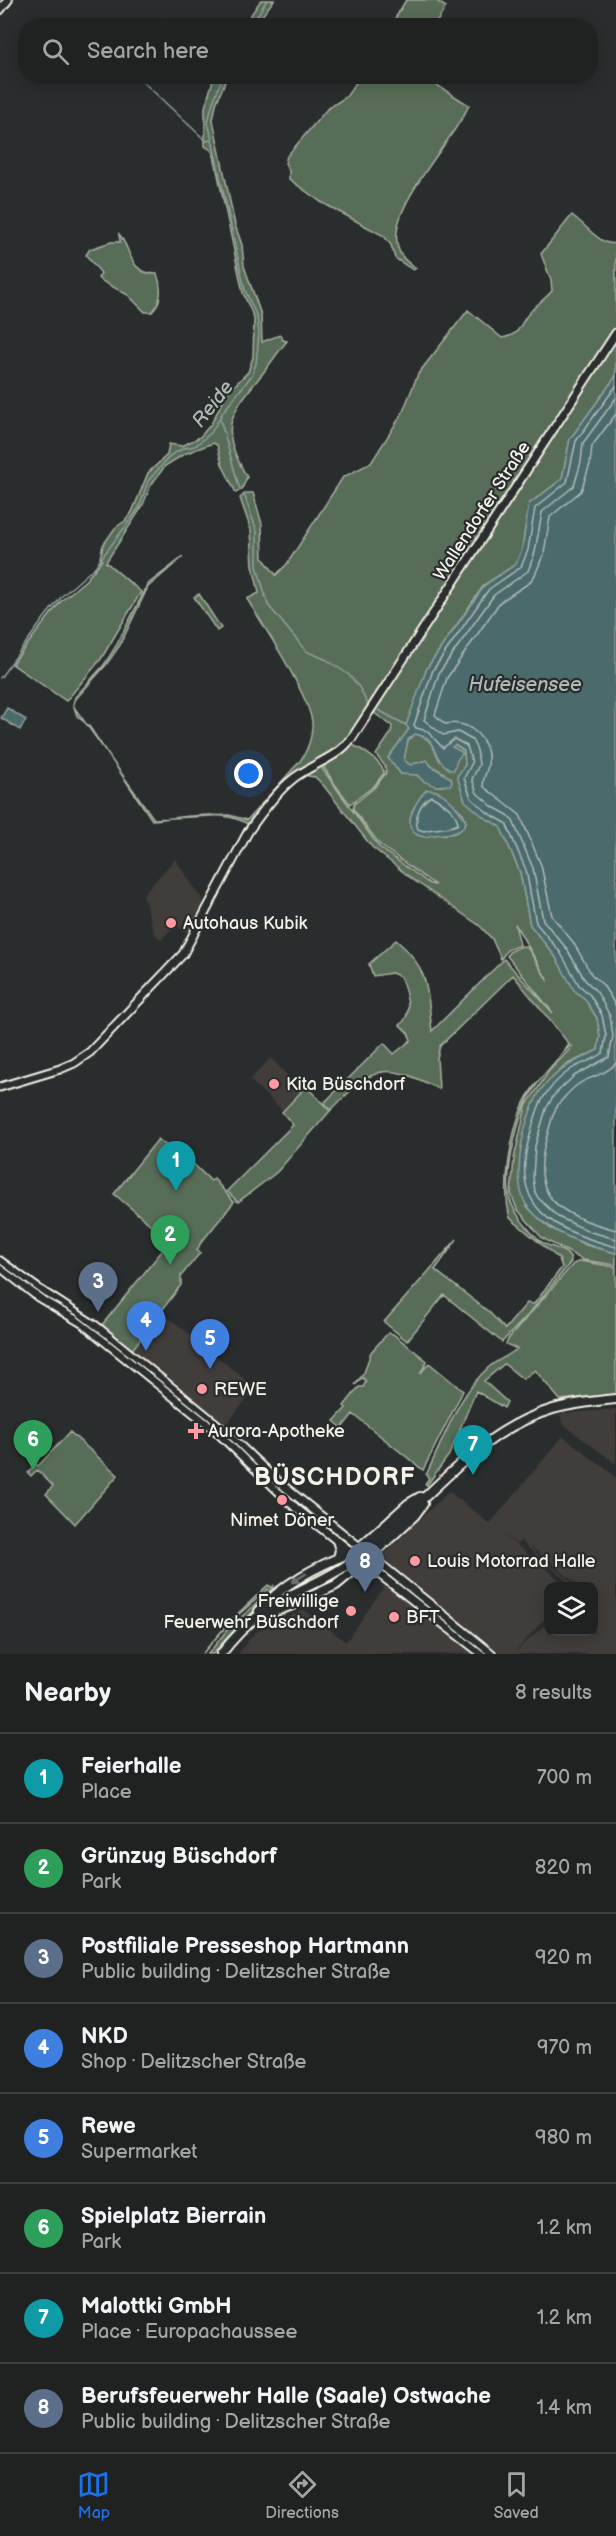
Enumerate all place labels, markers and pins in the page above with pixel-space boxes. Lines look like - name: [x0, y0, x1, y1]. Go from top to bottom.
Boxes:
- place label: Autohaus Kubik: [183, 913, 308, 934]
- marker: Autohaus Kubik: [164, 916, 178, 930]
- place label: Kita Büschdorf: [286, 1074, 406, 1095]
- marker: Kita Büschdorf: [267, 1077, 281, 1091]
- pin: 1: [156, 1142, 195, 1191]
- pin: 2: [150, 1216, 190, 1265]
- pin: 3: [78, 1262, 118, 1312]
- pin: 4: [126, 1302, 166, 1351]
- pin: 5: [190, 1320, 230, 1369]
- place label: REWE: [214, 1379, 267, 1400]
- marker: REWE: [195, 1382, 209, 1396]
- pin: 6: [14, 1420, 52, 1470]
- place label: Aurora-Apotheke: [208, 1421, 345, 1442]
- marker: Aurora-Apotheke: [189, 1424, 203, 1438]
- pin: 7: [454, 1426, 492, 1475]
- marker: Nimet Döner: [275, 1493, 289, 1507]
- place label: Nimet Döner: [230, 1510, 335, 1531]
- pin: 8: [346, 1542, 385, 1592]
- place label: Louis Motorrad Halle: [427, 1551, 596, 1572]
- marker: Louis Motorrad Halle: [408, 1554, 422, 1568]
- place label: Freiwillige Feuerwehr Büschdorf: [164, 1591, 339, 1633]
- marker: Freiwillige Feuerwehr Büschdorf: [344, 1604, 358, 1618]
- place label: BFT: [406, 1607, 440, 1628]
- marker: BFT: [387, 1610, 401, 1624]

